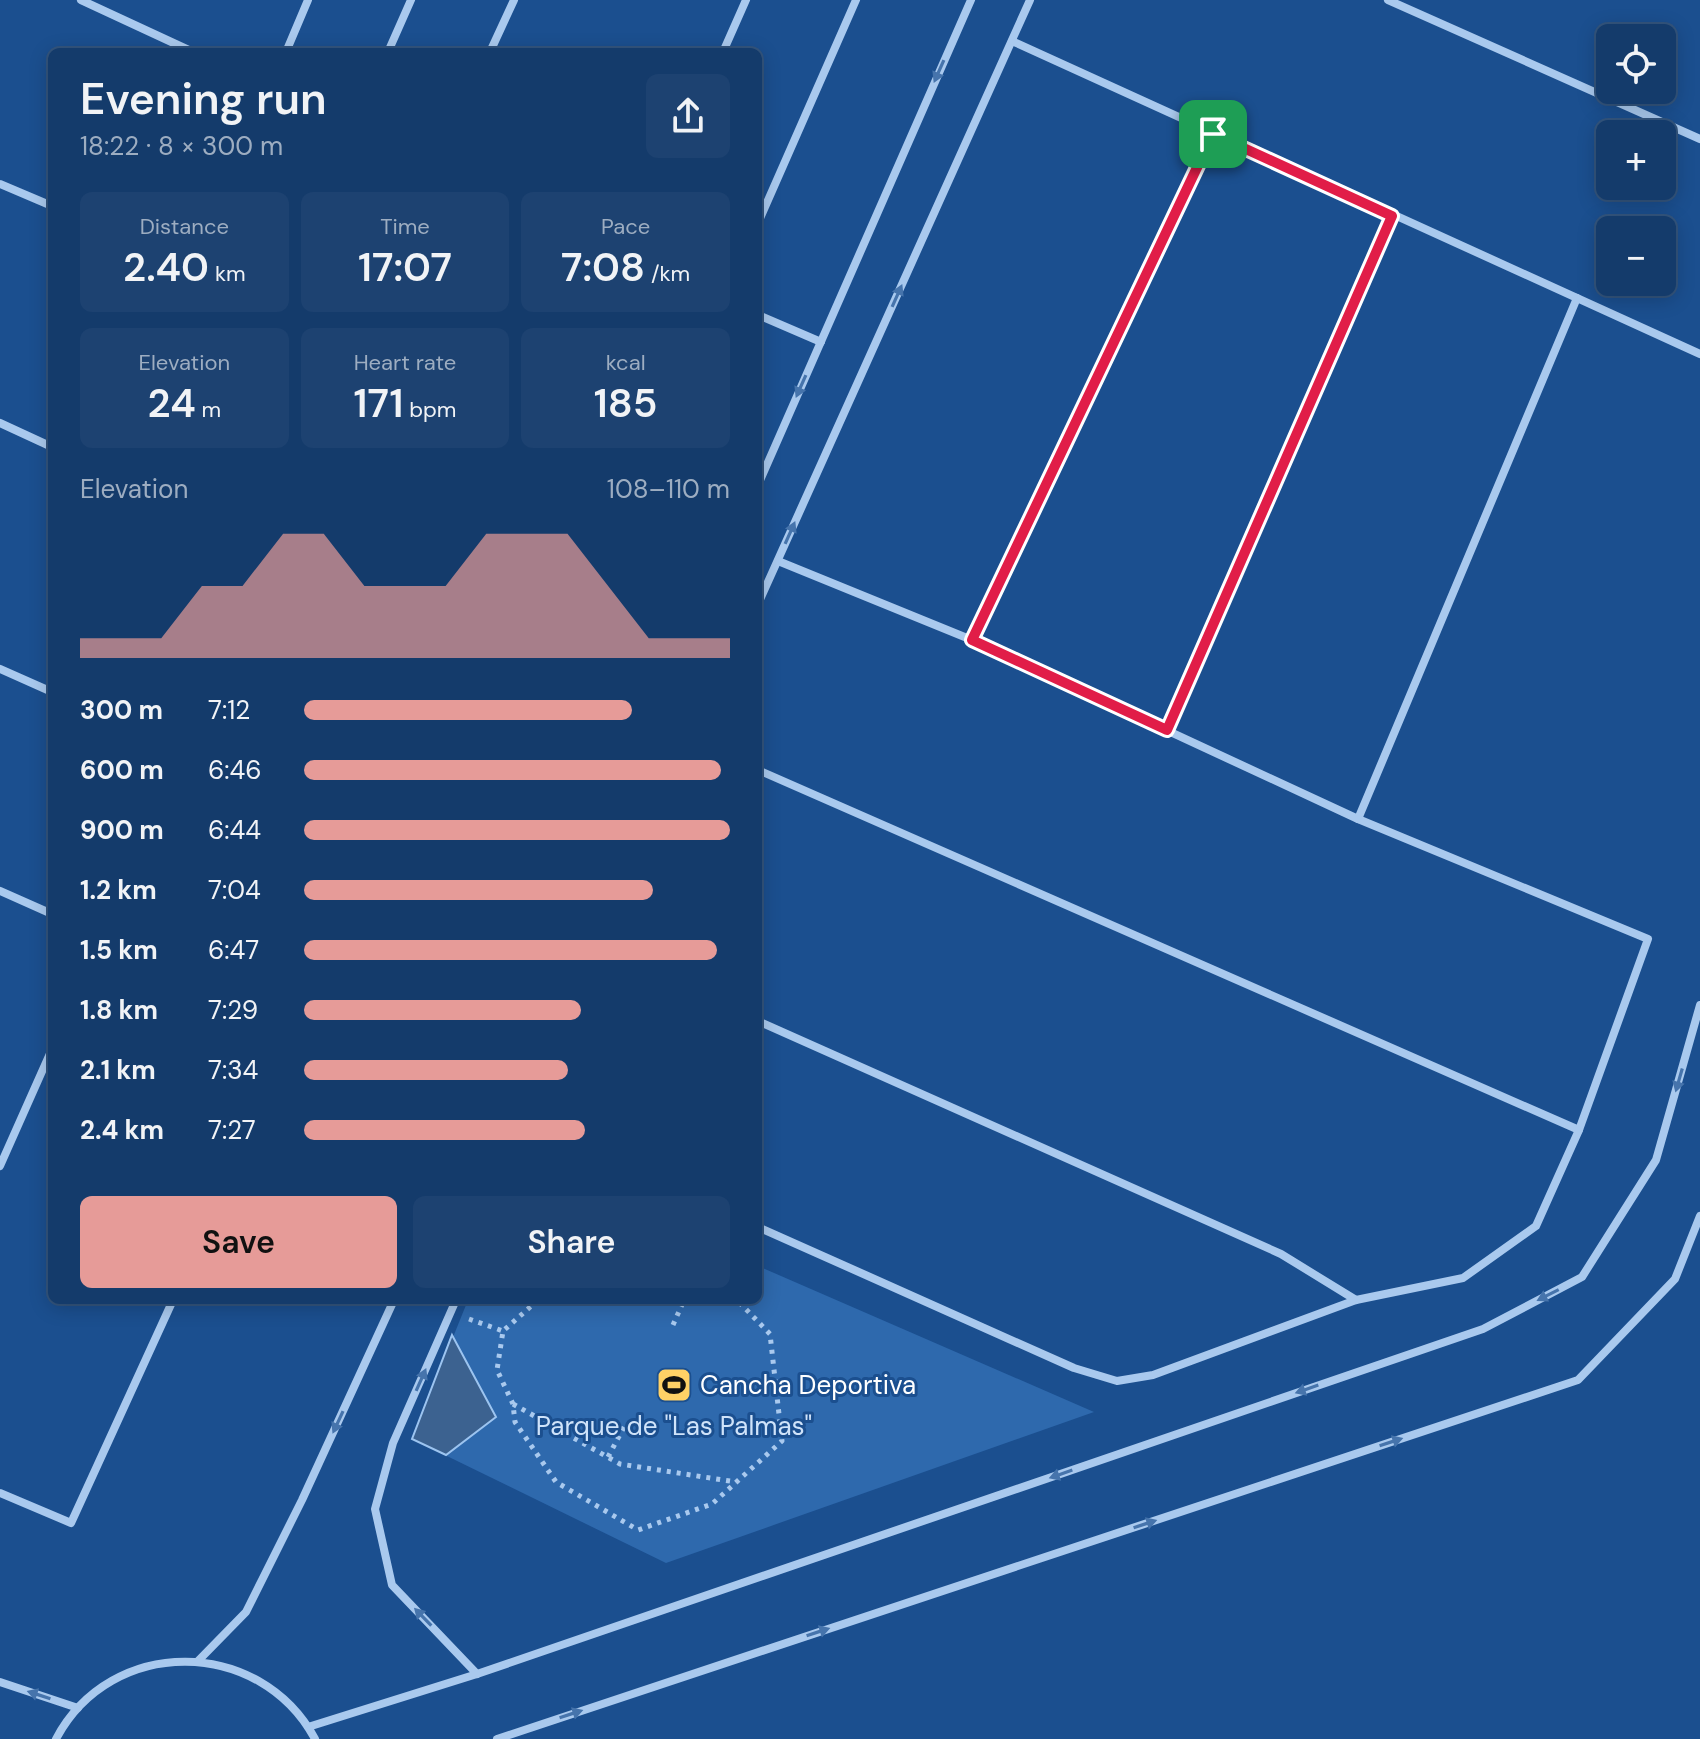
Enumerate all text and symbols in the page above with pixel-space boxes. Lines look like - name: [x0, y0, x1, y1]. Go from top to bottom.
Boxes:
- map controls: [1596, 24, 1676, 296]
- button: locate: [1596, 24, 1676, 104]
- one-way arrow: [933, 60, 946, 83]
- text: Evening run: [80, 70, 327, 128]
- button: share: [646, 74, 730, 158]
- pin: [1179, 100, 1247, 168]
- icon: arrive: [1191, 112, 1235, 156]
- button: +: [1596, 120, 1676, 200]
- text: 18:22 · 8 × 300 m: [80, 129, 283, 163]
- text: Distance: [140, 212, 229, 241]
- text: Time: [380, 212, 430, 241]
- text: Pace: [601, 212, 650, 241]
- button: −: [1596, 216, 1676, 296]
- text: 2.40: [123, 241, 209, 293]
- text: 17:07: [358, 241, 452, 293]
- text: 7:08: [561, 241, 645, 293]
- text: km: [209, 259, 246, 288]
- text: /km: [645, 259, 690, 288]
- one-way arrow: [890, 284, 904, 308]
- text: Elevation: [138, 348, 230, 377]
- text: Heart rate: [354, 348, 456, 377]
- text: kcal: [606, 348, 646, 377]
- one-way arrow: [794, 375, 808, 398]
- text: 24: [147, 377, 196, 429]
- text: 171: [354, 377, 403, 429]
- text: 185: [594, 377, 657, 429]
- text: m: [196, 395, 221, 424]
- text: bpm: [403, 395, 456, 424]
- text: Elevation: [80, 472, 188, 506]
- text: 108–110 m: [607, 472, 730, 506]
- one-way arrow: [783, 521, 797, 545]
- text: 300 m: [80, 693, 163, 727]
- text: 7:12: [208, 693, 250, 727]
- text: 600 m: [80, 753, 164, 787]
- text: 6:46: [208, 753, 262, 787]
- text: 900 m: [80, 813, 164, 847]
- text: 6:44: [208, 813, 261, 847]
- text: 1.2 km: [80, 873, 157, 907]
- text: 7:04: [208, 873, 261, 907]
- text: 1.5 km: [80, 933, 158, 967]
- text: 6:47: [208, 933, 259, 967]
- text: 1.8 km: [80, 993, 158, 1027]
- text: 7:29: [208, 993, 258, 1027]
- text: 2.1 km: [80, 1053, 156, 1087]
- text: 7:34: [208, 1053, 258, 1087]
- one-way arrow: [1672, 1068, 1685, 1092]
- text: 2.4 km: [80, 1113, 164, 1147]
- text: 7:27: [208, 1113, 256, 1147]
- button: Save: [80, 1196, 397, 1288]
- button: Share: [413, 1196, 730, 1288]
- one-way arrow: [1537, 1288, 1560, 1302]
- sports icon: Cancha Deportiva: [655, 1366, 693, 1404]
- one-way arrow: [414, 1368, 427, 1392]
- place label: Cancha Deportiva: [700, 1368, 916, 1402]
- one-way arrow: [1295, 1384, 1319, 1396]
- park label: Parque de "Las Palmas": [536, 1409, 812, 1443]
- one-way arrow: [331, 1410, 345, 1434]
- one-way arrow: [1380, 1435, 1404, 1448]
- one-way arrow: [1049, 1468, 1073, 1480]
- one-way arrow: [1133, 1517, 1157, 1530]
- one-way arrow: [415, 1608, 433, 1627]
- one-way arrow: [806, 1626, 830, 1638]
- one-way arrow: [27, 1688, 51, 1700]
- one-way arrow: [560, 1708, 584, 1720]

